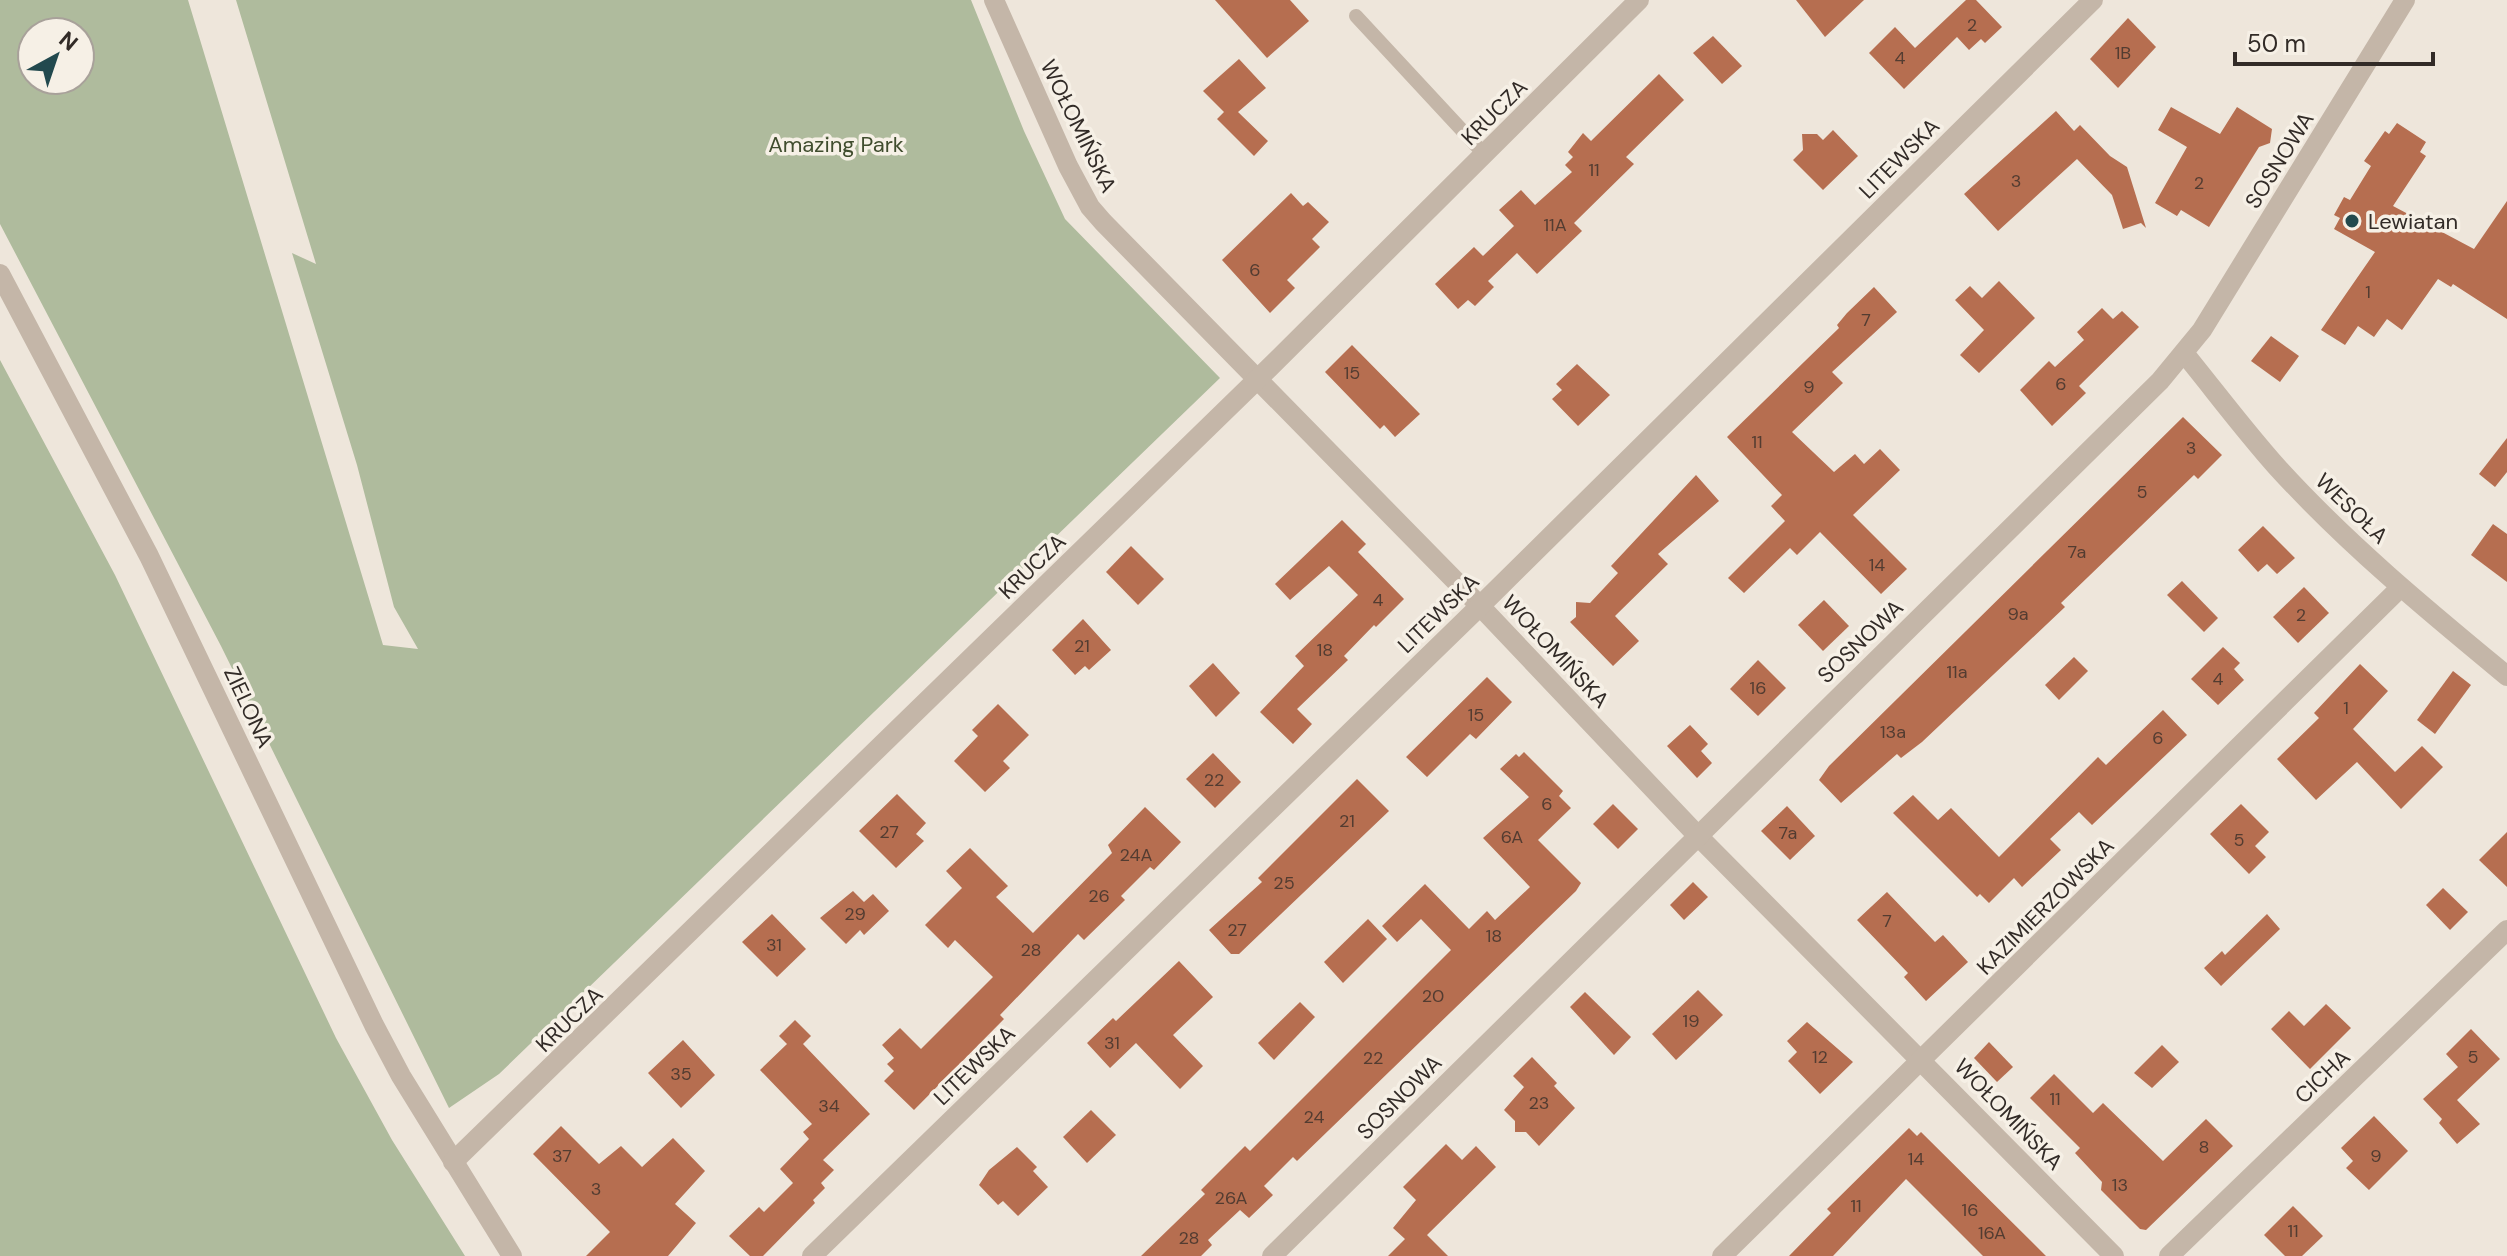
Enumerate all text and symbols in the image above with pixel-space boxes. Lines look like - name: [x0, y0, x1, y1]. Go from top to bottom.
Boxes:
- house number: 2: [1967, 13, 1977, 37]
- north arrow: [16, 16, 96, 96]
- scale bar: [2235, 16, 2433, 66]
- text: N: [53, 25, 84, 57]
- text: 50 m: [2247, 28, 2306, 59]
- house number: 1B: [2115, 41, 2131, 65]
- house number: 4: [1895, 46, 1906, 70]
- street label: WOŁOMIŃSKA: [1034, 55, 1123, 198]
- street label: KRUCZA: [1455, 73, 1534, 152]
- street label: SOSNOWA: [2238, 107, 2320, 214]
- street label: LITEWSKA: [1853, 112, 1946, 205]
- park label: Amazing Park: [768, 130, 904, 159]
- house number: 11: [1588, 158, 1600, 182]
- house number: 3: [2011, 169, 2021, 193]
- house number: 2: [2194, 171, 2204, 195]
- place label: Lewiatan: [2368, 207, 2458, 236]
- marker: Lewiatan: [2343, 212, 2361, 230]
- house number: 11A: [1543, 213, 1567, 237]
- house number: 6: [1249, 258, 1261, 282]
- house number: 1: [2365, 280, 2371, 304]
- house number: 7: [1861, 308, 1871, 332]
- house number: 15: [1344, 361, 1360, 385]
- house number: 6: [2055, 372, 2067, 396]
- house number: 9: [1803, 375, 1815, 399]
- house number: 11: [1751, 430, 1763, 454]
- house number: 3: [2186, 436, 2196, 460]
- street label: WESOŁA: [2309, 467, 2394, 550]
- house number: 5: [2137, 480, 2147, 504]
- street label: KRUCZA: [993, 527, 1072, 605]
- house number: 7a: [2068, 540, 2086, 564]
- house number: 14: [1869, 553, 1885, 577]
- street label: LITEWSKA: [1391, 567, 1485, 659]
- house number: 4: [1373, 588, 1384, 612]
- street label: WOŁOMIŃSKA: [1496, 589, 1616, 714]
- street label: SOSNOWA: [1811, 593, 1909, 690]
- house number: 9a: [2007, 602, 2029, 626]
- house number: 2: [2296, 603, 2306, 627]
- house number: 21: [1074, 634, 1090, 658]
- house number: 18: [1317, 638, 1333, 662]
- house number: 11a: [1946, 660, 1968, 684]
- street label: ZIELONA: [217, 662, 280, 753]
- house number: 4: [2213, 667, 2224, 691]
- house number: 16: [1750, 676, 1766, 700]
- house number: 1: [2343, 696, 2349, 720]
- house number: 15: [1468, 703, 1484, 727]
- house number: 13a: [1880, 720, 1906, 744]
- house number: 6: [2152, 726, 2164, 750]
- house number: 22: [1204, 768, 1224, 792]
- house number: 6: [1541, 792, 1553, 816]
- house number: 21: [1339, 809, 1355, 833]
- house number: 27: [879, 820, 899, 844]
- house number: 7a: [1779, 821, 1797, 845]
- house number: 6A: [1501, 825, 1523, 849]
- house number: 5: [2234, 828, 2244, 852]
- street label: KAZIMIERZOWSKA: [1970, 831, 2120, 981]
- house number: 24A: [1120, 843, 1153, 867]
- house number: 25: [1273, 871, 1295, 895]
- house number: 26: [1088, 884, 1110, 908]
- house number: 29: [844, 902, 866, 926]
- house number: 7: [1882, 909, 1892, 933]
- house number: 27: [1227, 918, 1247, 942]
- house number: 18: [1486, 924, 1502, 948]
- house number: 31: [766, 933, 782, 957]
- house number: 28: [1020, 938, 1042, 962]
- street label: KRUCZA: [530, 980, 609, 1058]
- house number: 20: [1422, 984, 1444, 1008]
- house number: 19: [1683, 1009, 1699, 1033]
- street label: LITEWSKA: [927, 1019, 1021, 1111]
- house number: 31: [1104, 1031, 1120, 1055]
- street label: CICHA: [2288, 1043, 2356, 1110]
- house number: 12: [1812, 1045, 1828, 1069]
- house number: 5: [2468, 1045, 2478, 1069]
- house number: 22: [1363, 1046, 1383, 1070]
- street label: SOSNOWA: [1351, 1049, 1448, 1146]
- street label: WOŁOMIŃSKA: [1948, 1052, 2069, 1176]
- house number: 35: [670, 1062, 692, 1086]
- house number: 11: [2049, 1087, 2061, 1111]
- house number: 23: [1528, 1091, 1550, 1115]
- house number: 34: [818, 1094, 840, 1118]
- house number: 24: [1304, 1105, 1325, 1129]
- house number: 8: [2199, 1135, 2209, 1159]
- house number: 37: [552, 1144, 572, 1168]
- house number: 9: [2370, 1144, 2382, 1168]
- house number: 14: [1908, 1147, 1924, 1171]
- house number: 13: [2112, 1173, 2128, 1197]
- house number: 3: [591, 1177, 601, 1201]
- house number: 26A: [1215, 1186, 1248, 1210]
- house number: 11: [1850, 1194, 1862, 1218]
- house number: 16: [1962, 1198, 1978, 1222]
- house number: 11: [2287, 1219, 2299, 1243]
- house number: 16A: [1978, 1221, 2006, 1245]
- house number: 28: [1178, 1226, 1200, 1250]

